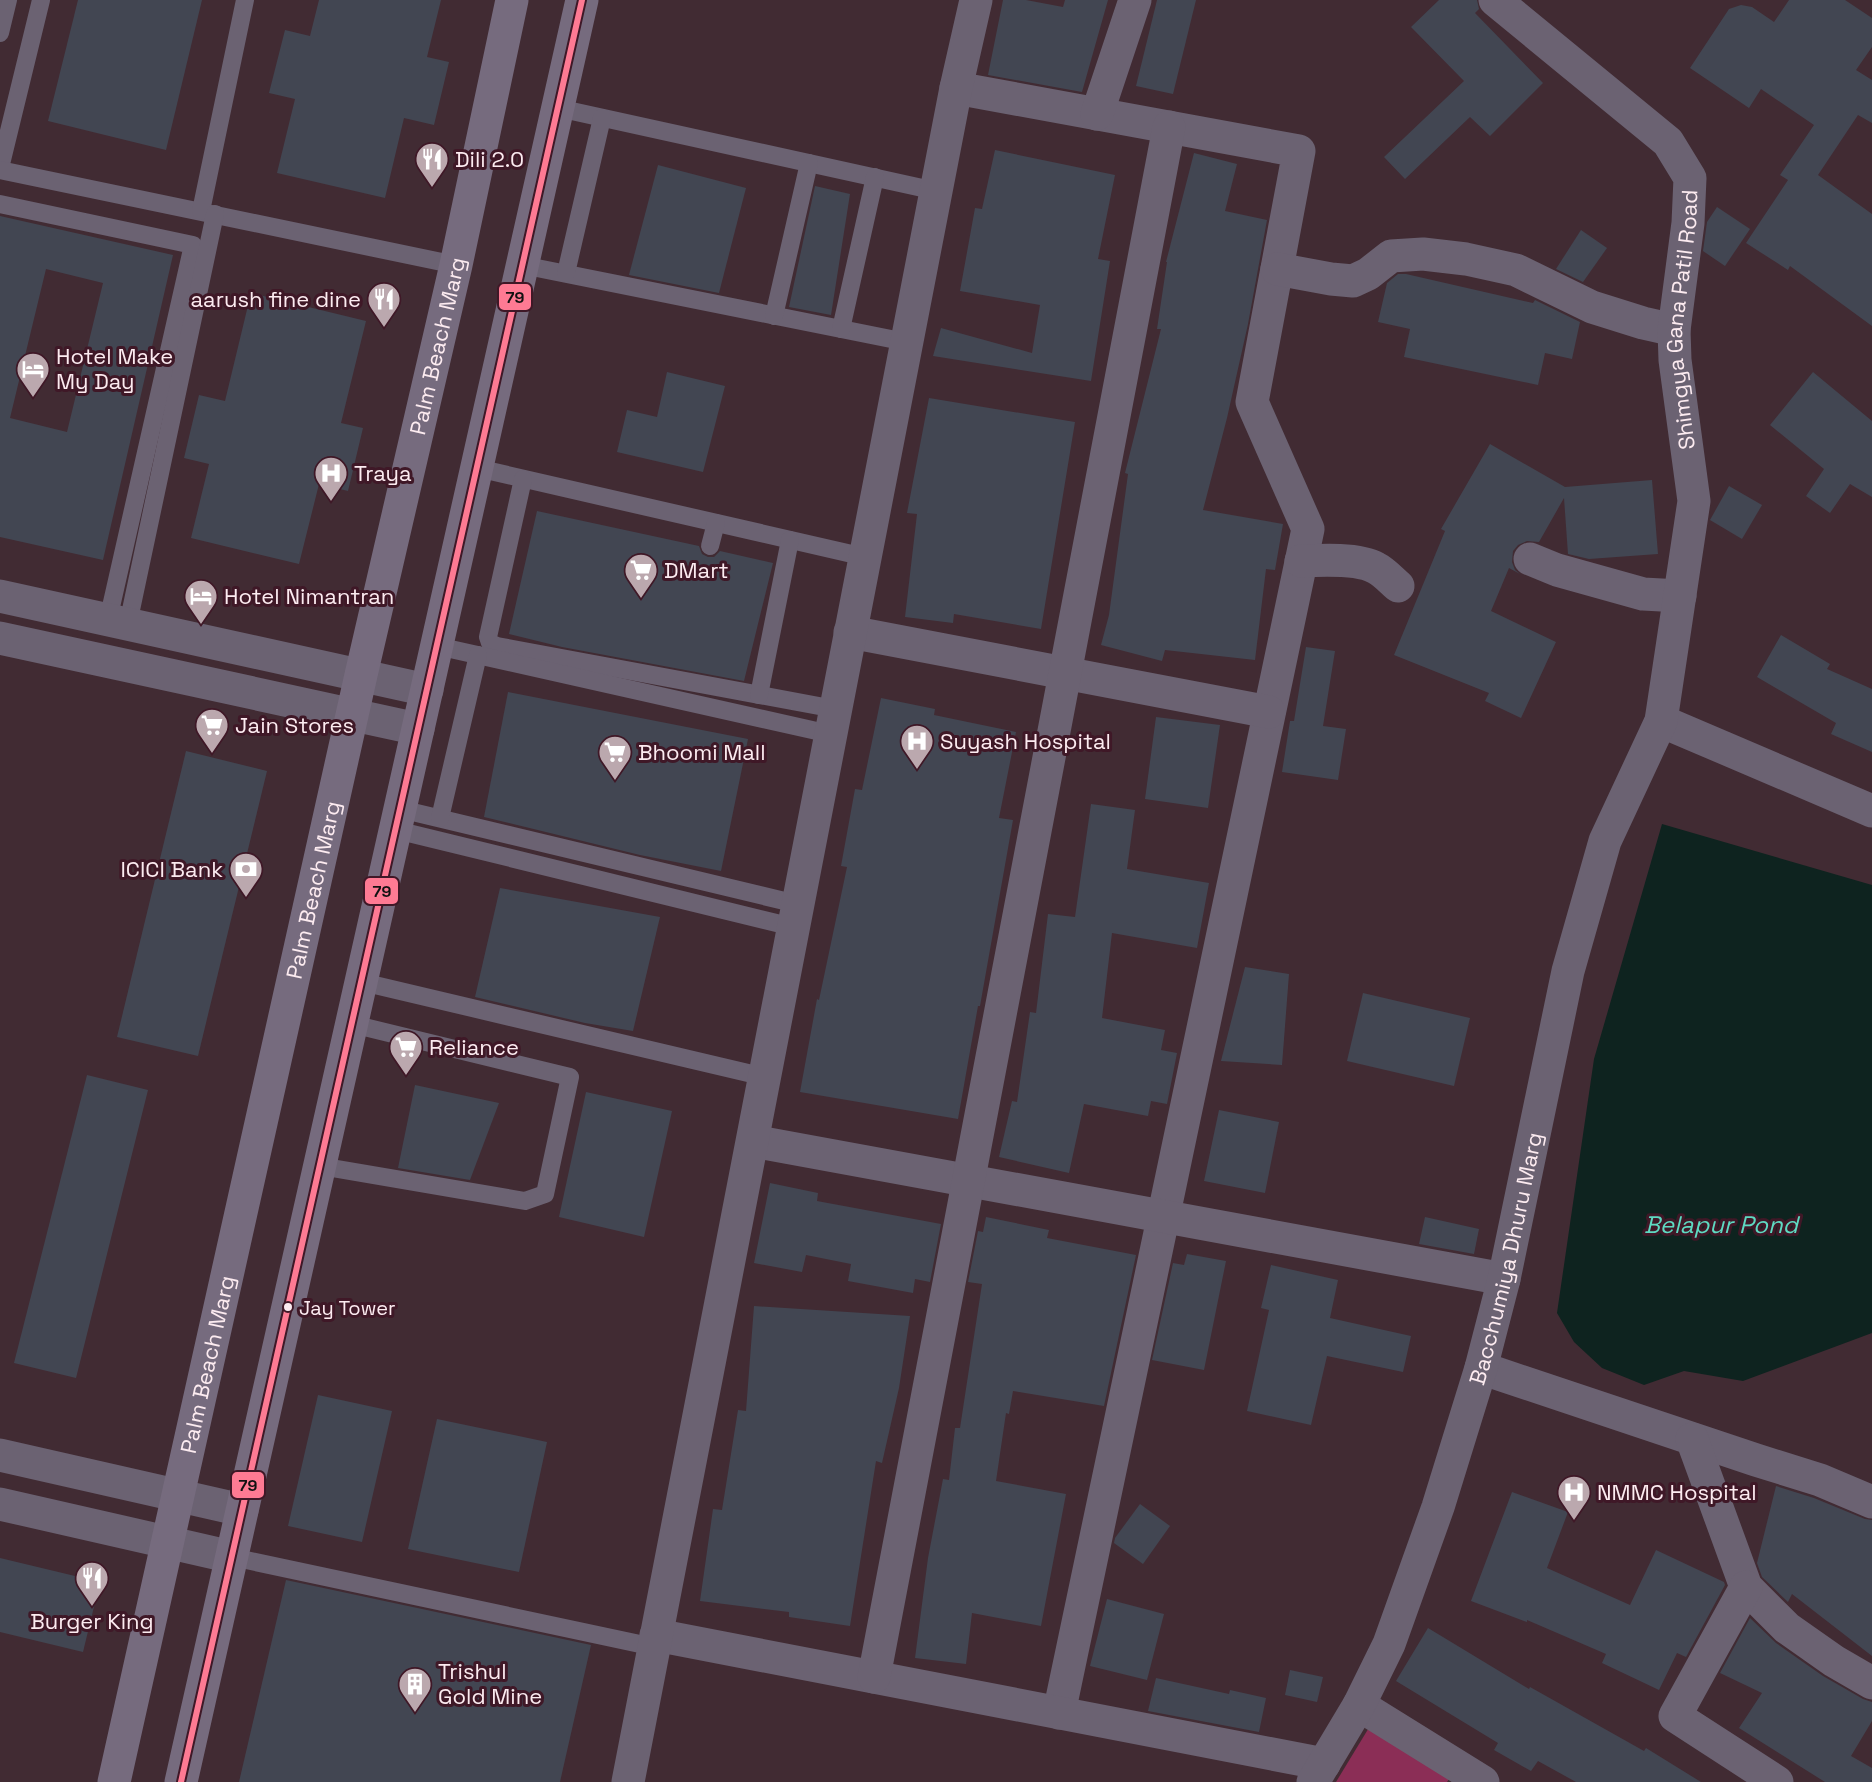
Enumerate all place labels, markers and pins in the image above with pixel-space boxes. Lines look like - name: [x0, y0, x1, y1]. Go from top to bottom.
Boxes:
- restaurant icon: Dili 2.0: [414, 141, 450, 188]
- place label: Dili 2.0: [455, 145, 524, 173]
- restaurant icon: aarush fine dine: [366, 281, 402, 328]
- place label: aarush fine dine: [190, 285, 361, 313]
- place label: Hotel Make My Day: [56, 342, 173, 395]
- hotel icon: Hotel Make My Day: [15, 351, 51, 398]
- hospital icon: Traya: [313, 455, 349, 502]
- place label: Traya: [354, 459, 412, 487]
- supermarket icon: DMart: [623, 552, 659, 599]
- place label: DMart: [664, 556, 729, 584]
- hotel icon: Hotel Nimantran: [183, 578, 219, 625]
- place label: Hotel Nimantran: [224, 582, 394, 610]
- supermarket icon: Jain Stores: [194, 707, 230, 754]
- place label: Jain Stores: [235, 711, 354, 739]
- hospital icon: Suyash Hospital: [899, 723, 935, 770]
- place label: Suyash Hospital: [940, 727, 1111, 755]
- supermarket icon: Bhoomi Mall: [597, 734, 633, 781]
- place label: Bhoomi Mall: [638, 738, 766, 766]
- bank icon: ICICI Bank: [228, 851, 264, 898]
- place label: ICICI Bank: [120, 855, 223, 883]
- supermarket icon: Reliance: [388, 1029, 424, 1076]
- place label: Reliance: [429, 1033, 519, 1061]
- place label: Jay Tower: [299, 1295, 396, 1321]
- marker: Jay Tower: [282, 1301, 294, 1313]
- hospital icon: NMMC Hospital: [1556, 1474, 1592, 1521]
- place label: NMMC Hospital: [1597, 1478, 1757, 1506]
- restaurant icon: Burger King: [74, 1560, 110, 1607]
- place label: Burger King: [30, 1607, 154, 1635]
- place label: Trishul Gold Mine: [438, 1657, 542, 1710]
- building icon: Trishul Gold Mine: [397, 1666, 433, 1713]

